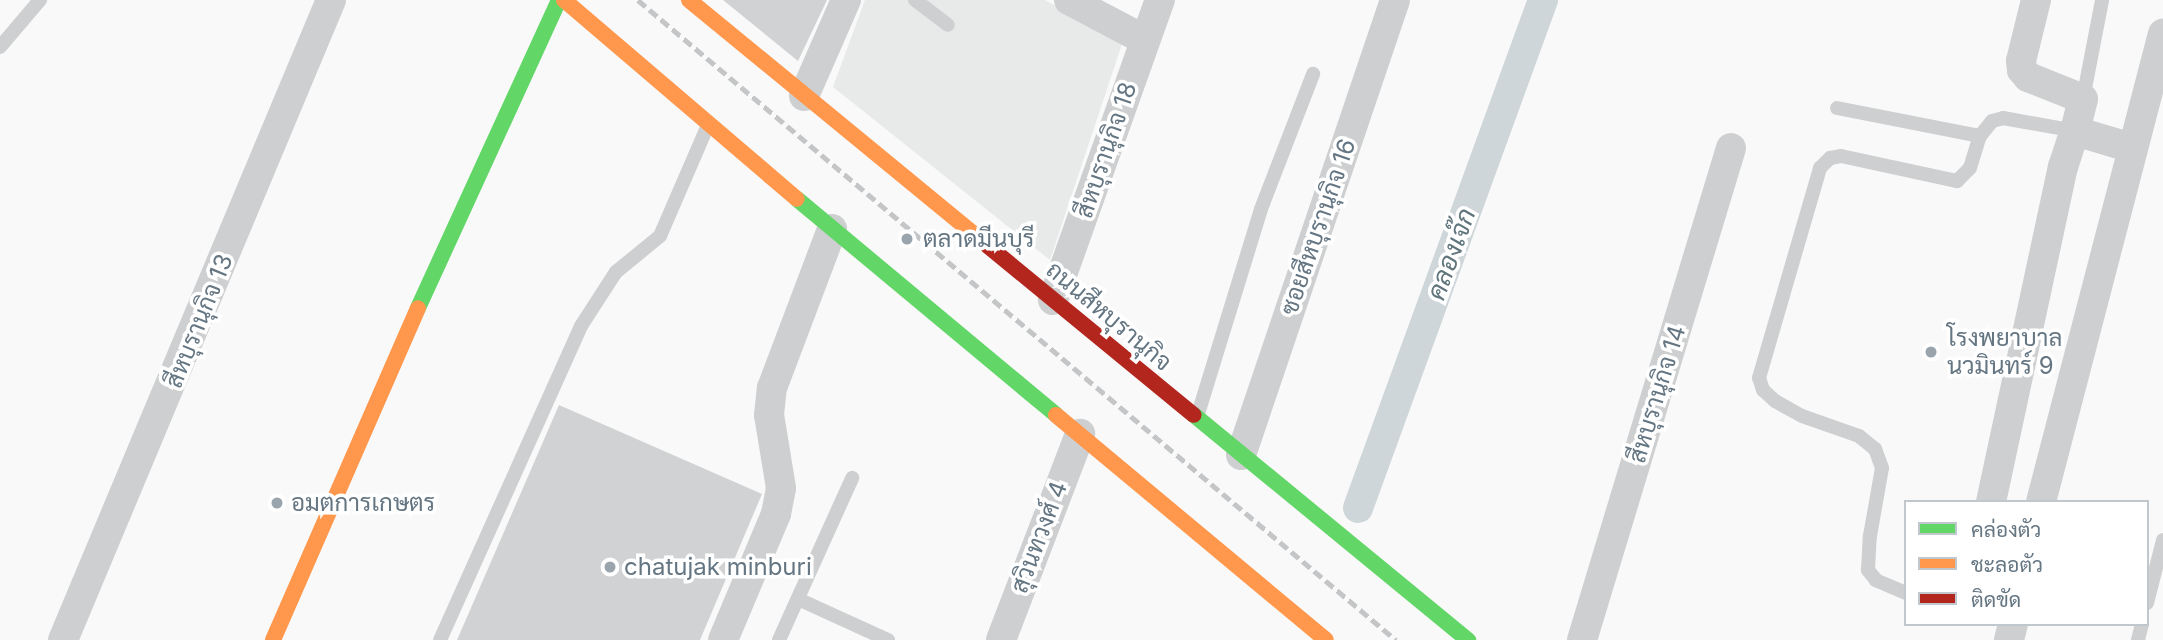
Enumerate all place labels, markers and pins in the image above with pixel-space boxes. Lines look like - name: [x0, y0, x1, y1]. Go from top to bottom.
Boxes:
- place label: ตลาดมีนบุรี: [923, 225, 1034, 253]
- marker: ตลาดมีนบุรี: [897, 229, 917, 249]
- place label: โรงพยาบาล นวมินทร์ 9: [1947, 324, 2062, 380]
- marker: โรงพยาบาล นวมินทร์ 9: [1921, 342, 1941, 362]
- place label: อมตการเกษตร: [291, 489, 435, 517]
- marker: อมตการเกษตร: [269, 495, 285, 511]
- place label: chatujak minburi: [624, 553, 812, 581]
- marker: chatujak minburi: [602, 559, 618, 575]

